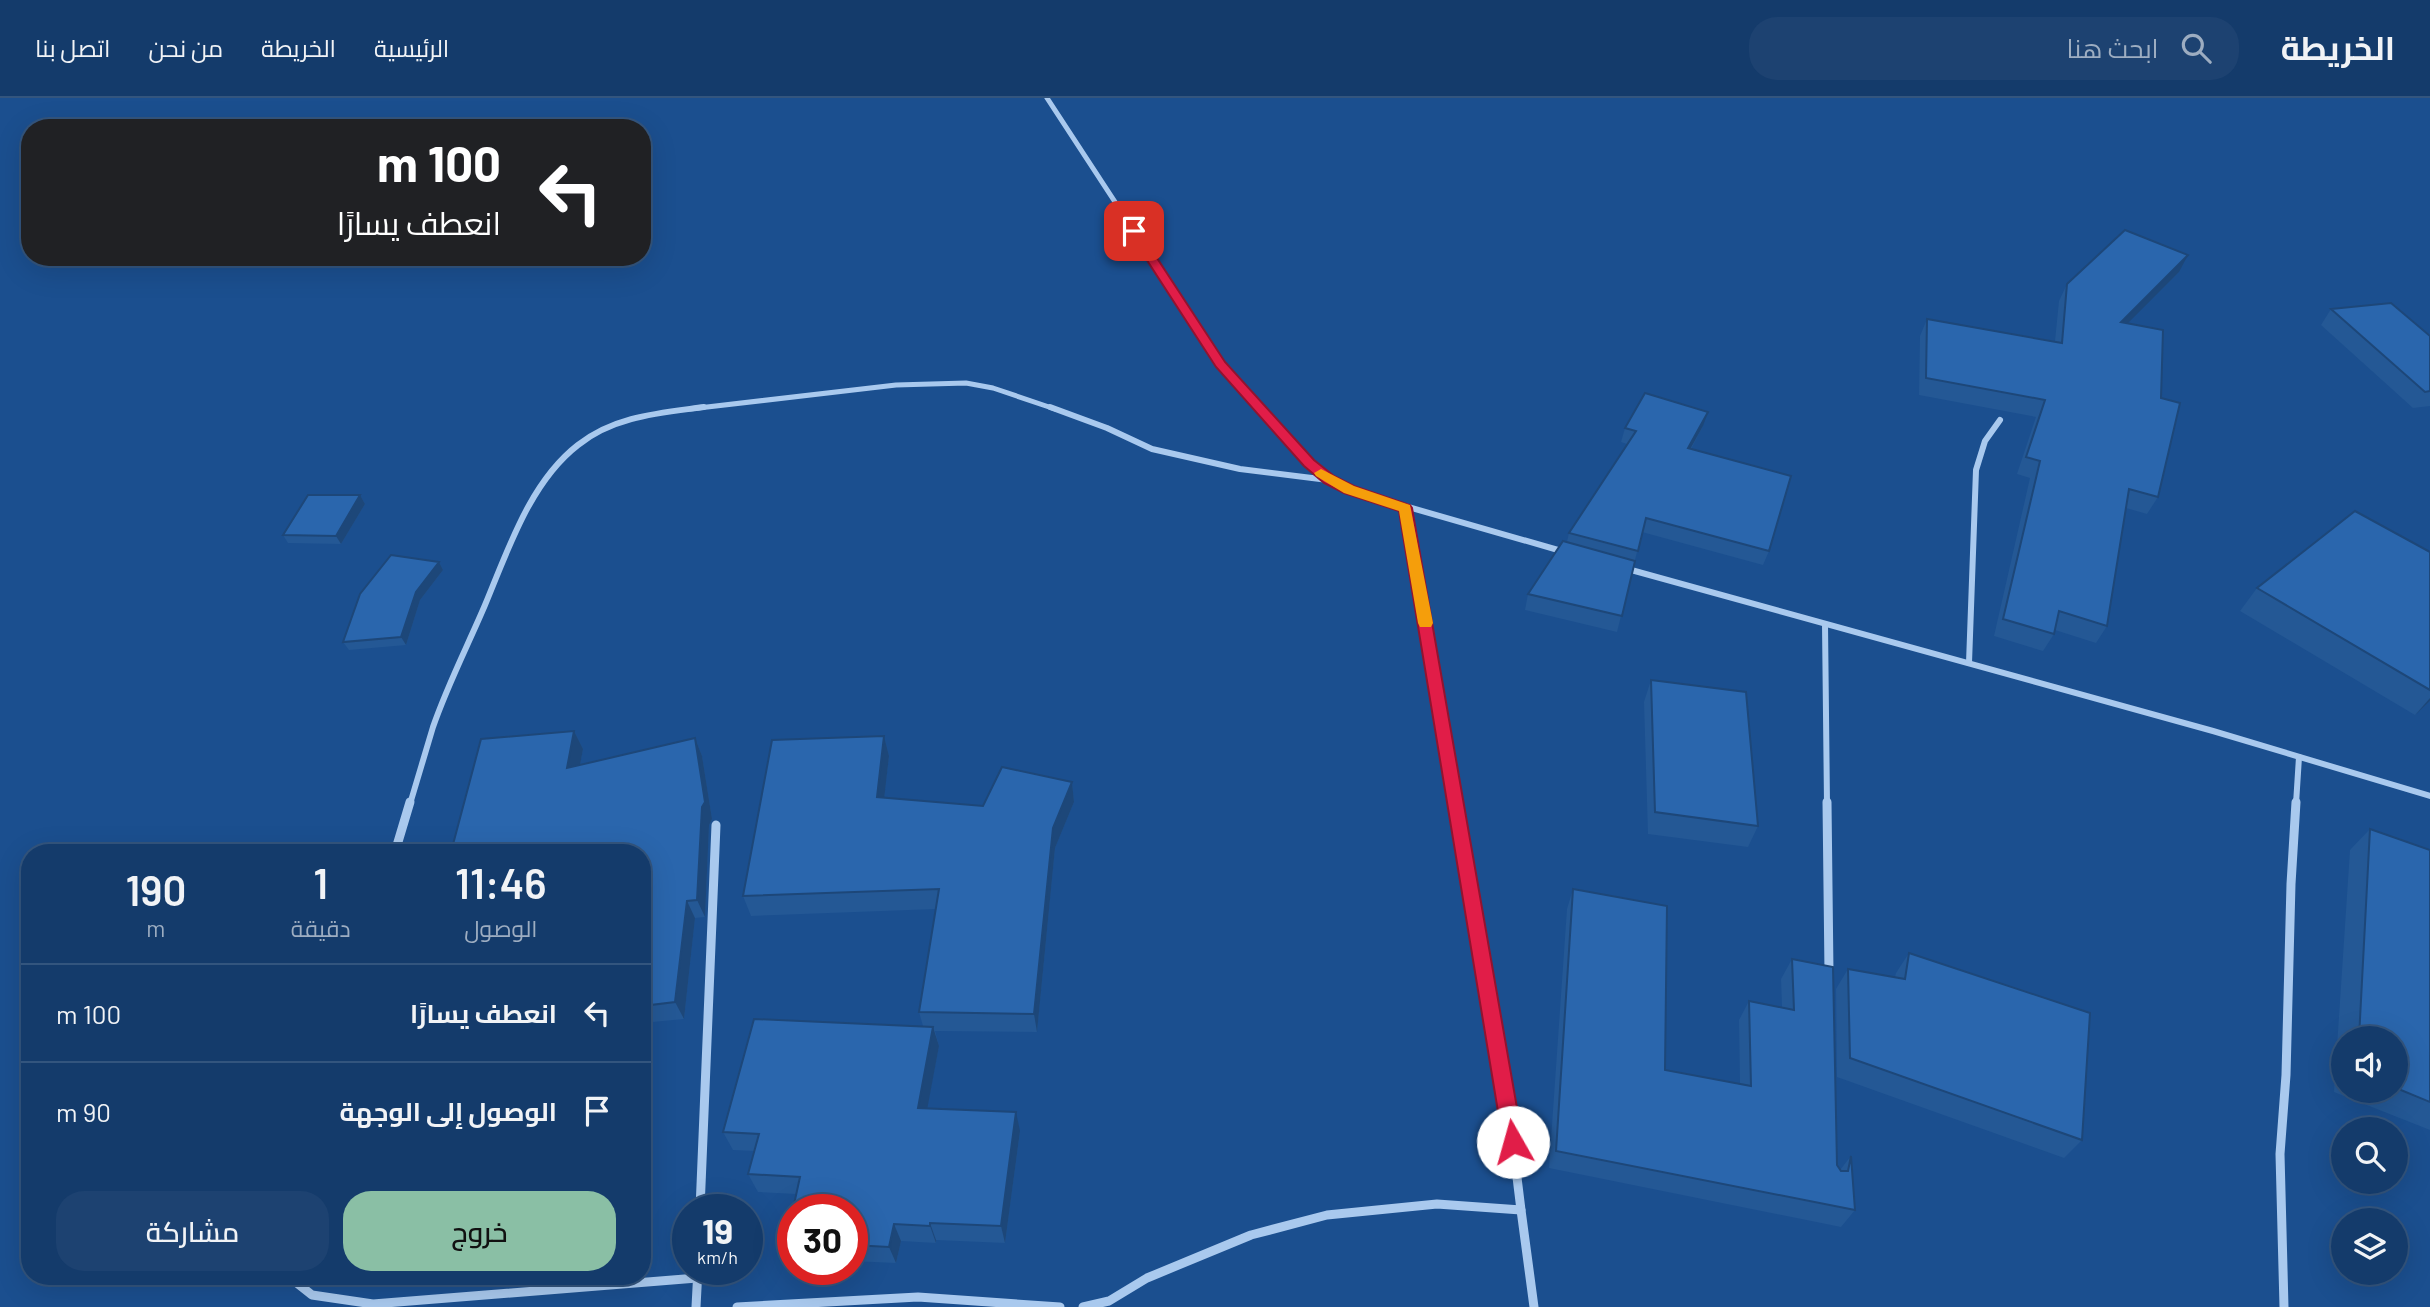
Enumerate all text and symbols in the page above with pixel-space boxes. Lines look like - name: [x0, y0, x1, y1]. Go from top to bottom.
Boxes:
- search box: [1749, 17, 2239, 80]
- text: الخريطة: [2281, 27, 2395, 67]
- icon: search: [2177, 29, 2215, 67]
- text: ابحث هنا: [2067, 32, 2159, 63]
- text: اتصل بنا: [35, 33, 110, 62]
- text: من نحن: [148, 33, 223, 62]
- text: الخريطة: [261, 33, 336, 62]
- text: الرئيسية: [374, 33, 449, 62]
- text: 100 m: [377, 133, 501, 192]
- icon: left: [525, 147, 616, 238]
- pin: [1104, 201, 1164, 261]
- text: انعطف يسارًا: [337, 203, 501, 241]
- icon: arrive: [1115, 212, 1153, 250]
- text: 1: [313, 857, 328, 907]
- text: 11:46: [455, 857, 547, 907]
- text: 190: [125, 864, 186, 914]
- text: m: [146, 914, 165, 942]
- text: دقيقة: [291, 914, 351, 942]
- text: الوصول: [464, 914, 537, 942]
- icon: left: [578, 994, 616, 1032]
- text: انعطف يسارًا: [410, 997, 557, 1028]
- text: 100 m: [56, 998, 121, 1029]
- map controls: [2331, 1026, 2408, 1285]
- button: sound: [2331, 1026, 2408, 1103]
- icon: arrive: [578, 1092, 616, 1130]
- text: الوصول إلى الوجهة: [339, 1095, 557, 1126]
- text: 90 m: [56, 1096, 111, 1127]
- position arrow: [1476, 1105, 1550, 1179]
- button: search: [2331, 1117, 2408, 1194]
- button: مشاركة: [56, 1191, 329, 1271]
- button: خروج: [343, 1191, 616, 1271]
- speed limit sign: 30: [777, 1194, 868, 1285]
- button: layers: [2331, 1208, 2408, 1285]
- text: 19: [702, 1209, 733, 1251]
- text: km/h: [697, 1246, 738, 1268]

